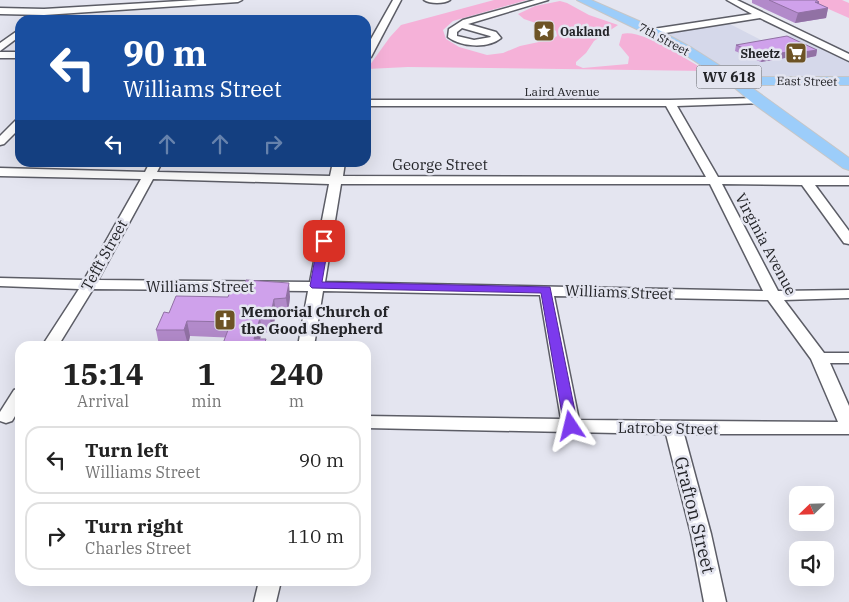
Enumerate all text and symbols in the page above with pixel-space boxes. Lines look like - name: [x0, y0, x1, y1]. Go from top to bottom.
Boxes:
- place icon: Oakland: [532, 19, 556, 43]
- street label: 7th Street: [636, 19, 692, 59]
- place label: Oakland: [560, 24, 610, 39]
- text: 90 m: [123, 30, 207, 76]
- icon: left: [40, 35, 105, 100]
- supermarket icon: Sheetz: [784, 41, 808, 65]
- place label: Sheetz: [740, 46, 780, 61]
- road number: WV 618: [696, 66, 762, 88]
- street label: East Street: [776, 73, 838, 89]
- text: Williams Street: [123, 74, 282, 103]
- street label: Laird Avenue: [524, 84, 600, 99]
- icon: left: [100, 130, 128, 158]
- icon: ahead: [153, 130, 181, 158]
- icon: ahead: [206, 130, 234, 158]
- icon: right: [259, 130, 287, 158]
- street label: George Street: [392, 155, 488, 174]
- street label: Virginia Avenue: [731, 190, 801, 298]
- street label: Tefft Street: [77, 216, 131, 294]
- pin: [303, 220, 345, 262]
- icon: arrive: [310, 227, 338, 255]
- street label: Williams Street: [146, 277, 254, 296]
- street label: Williams Street: [565, 281, 673, 303]
- place label: Memorial Church of the Good Shepherd: [241, 302, 389, 338]
- church icon: Memorial Church of the Good Shepherd: [213, 308, 237, 332]
- text: 15:14: [63, 354, 144, 393]
- text: 1: [198, 354, 216, 393]
- text: 240: [269, 354, 323, 393]
- text: Arrival: [77, 391, 129, 411]
- text: min: [191, 391, 222, 411]
- text: m: [289, 391, 304, 411]
- position arrow: [544, 399, 596, 451]
- street label: Latrobe Street: [618, 418, 718, 438]
- text: Turn left: [85, 438, 168, 462]
- icon: left: [42, 446, 70, 474]
- text: 90 m: [299, 448, 344, 472]
- street label: Grafton Street: [669, 454, 721, 576]
- text: Williams Street: [85, 462, 200, 482]
- north arrow: [789, 486, 834, 531]
- map controls: [789, 486, 834, 586]
- text: Turn right: [85, 514, 183, 538]
- icon: right: [42, 522, 70, 550]
- text: 110 m: [287, 524, 344, 548]
- text: Charles Street: [85, 538, 191, 558]
- button: sound: [789, 541, 834, 586]

